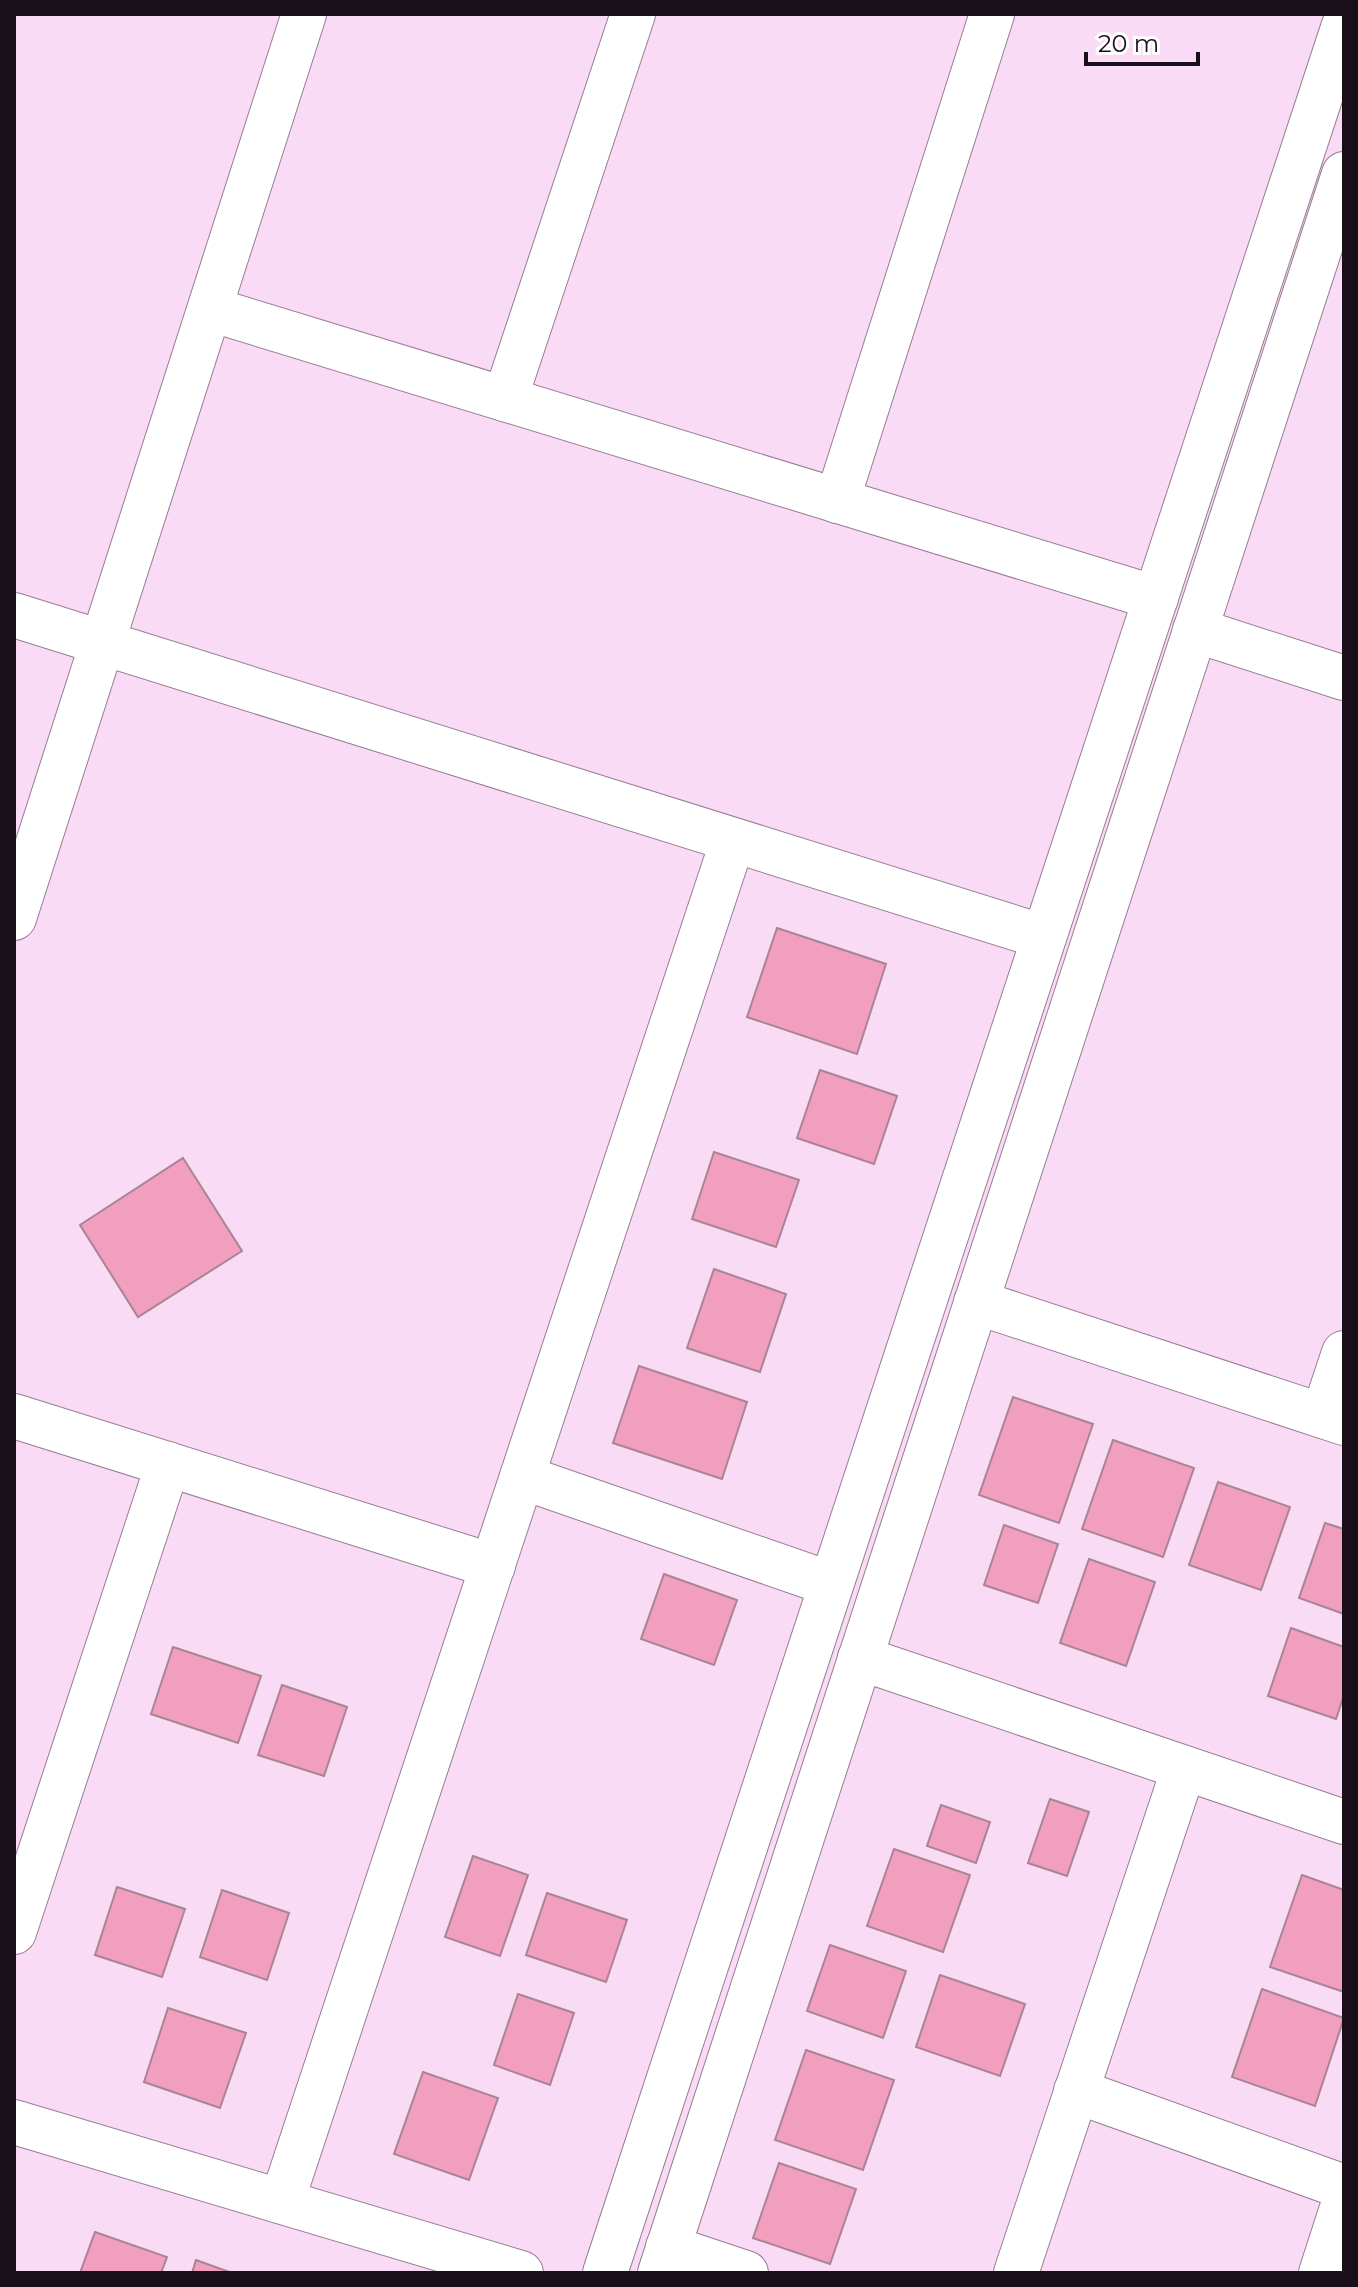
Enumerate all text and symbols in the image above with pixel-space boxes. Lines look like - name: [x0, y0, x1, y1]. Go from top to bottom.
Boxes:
- scale bar: [1086, 16, 1198, 66]
- text: 20 m: [1098, 29, 1159, 58]

